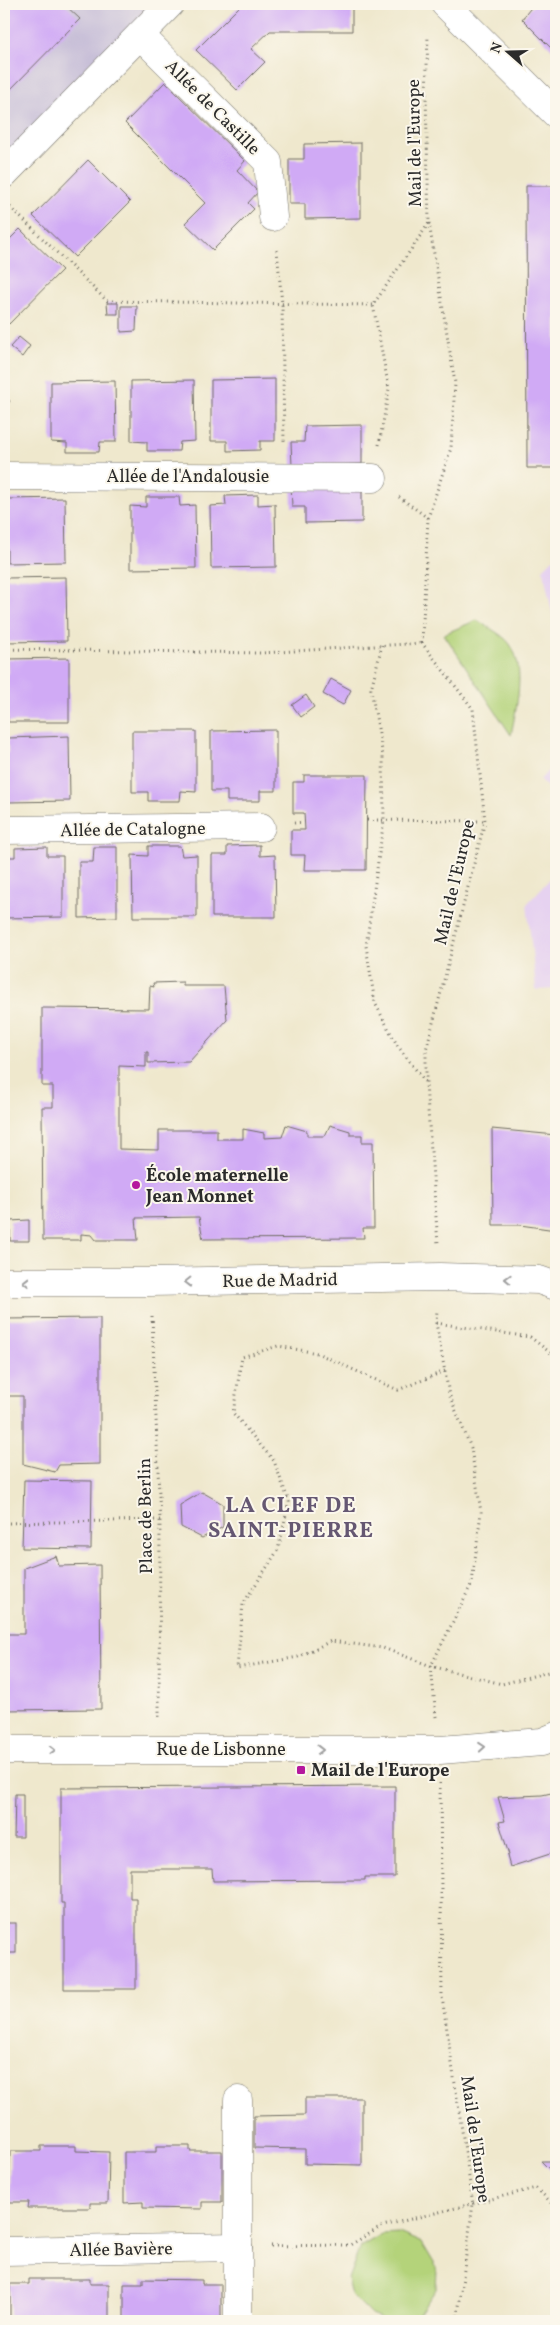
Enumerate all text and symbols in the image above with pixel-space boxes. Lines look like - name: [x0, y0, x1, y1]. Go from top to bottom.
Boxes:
- north arrow: [482, 28, 532, 78]
- text: N: [487, 40, 508, 56]
- street label: Allée de Castille: [159, 55, 265, 161]
- street label: Mail de l'Europe: [402, 79, 429, 207]
- street label: Allée de l'Andalousie: [107, 465, 269, 490]
- street label: Allée de Catalogne: [60, 817, 206, 844]
- street label: Mail de l'Europe: [429, 817, 482, 948]
- place label: École maternelle Jean Monnet: [145, 1164, 288, 1210]
- marker: École maternelle Jean Monnet: [130, 1179, 142, 1191]
- street label: Rue de Madrid: [222, 1268, 338, 1295]
- one-way arrow: [504, 1274, 512, 1285]
- one-way arrow: [22, 1277, 30, 1287]
- one-way arrow: [184, 1277, 192, 1287]
- street label: Place de Berlin: [133, 1457, 160, 1574]
- district label: LA CLEF DE SAINT-PIERRE: [208, 1491, 374, 1547]
- street label: Rue de Lisbonne: [156, 1738, 286, 1763]
- one-way arrow: [479, 1742, 487, 1753]
- one-way arrow: [49, 1745, 57, 1755]
- one-way arrow: [316, 1745, 324, 1755]
- place label: Mail de l'Europe: [311, 1759, 449, 1784]
- marker: Mail de l'Europe: [295, 1764, 307, 1776]
- street label: Mail de l'Europe: [453, 2074, 496, 2204]
- street label: Allée Bavière: [69, 2237, 173, 2264]

